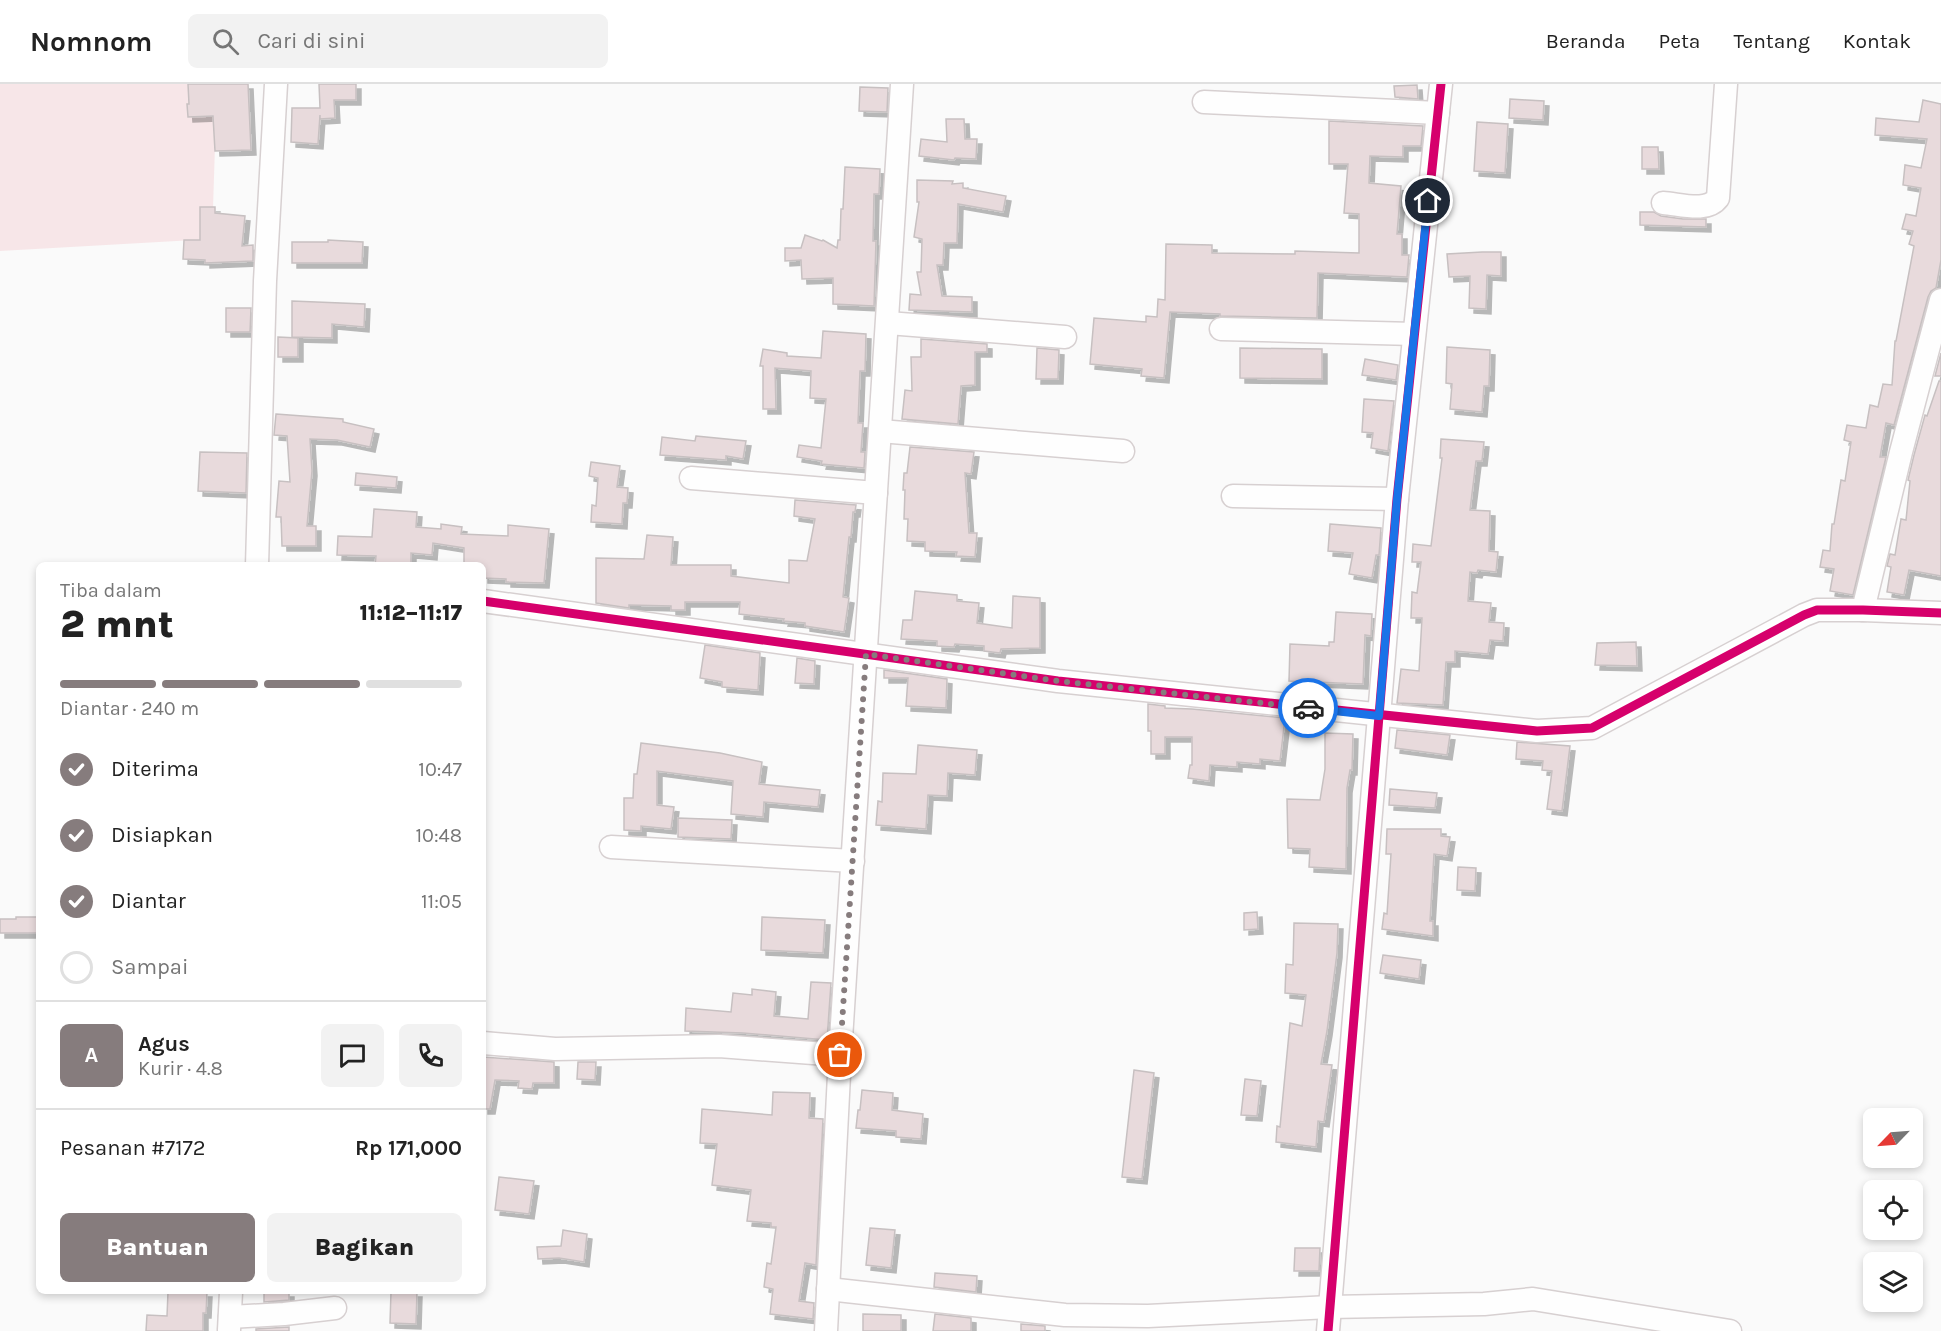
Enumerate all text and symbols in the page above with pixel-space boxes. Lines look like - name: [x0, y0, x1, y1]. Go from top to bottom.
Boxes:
- search box: [188, 14, 608, 68]
- text: Nomnom: [30, 25, 152, 58]
- icon: search: [209, 25, 242, 58]
- text: Cari di sini: [257, 28, 365, 54]
- text: Beranda: [1546, 29, 1626, 53]
- text: Peta: [1659, 29, 1700, 53]
- text: Tentang: [1733, 29, 1810, 53]
- text: Kontak: [1843, 29, 1911, 53]
- pin: [1402, 175, 1453, 226]
- icon: home: [1411, 184, 1444, 217]
- text: Tiba dalam: [60, 579, 162, 602]
- text: 11:12–11:17: [359, 600, 462, 626]
- text: 2 mnt: [60, 601, 174, 647]
- courier: [1278, 678, 1338, 738]
- icon: car: [1292, 692, 1325, 725]
- text: Diantar · 240 m: [60, 697, 199, 720]
- icon: check: [60, 753, 93, 786]
- text: Diterima: [111, 756, 199, 782]
- text: 10:47: [418, 758, 462, 781]
- icon: check: [60, 819, 93, 852]
- text: Disiapkan: [111, 822, 213, 848]
- text: 10:48: [415, 824, 462, 847]
- icon: check: [60, 885, 93, 918]
- text: Diantar: [111, 888, 186, 914]
- text: 11:05: [421, 890, 462, 913]
- text: Sampai: [111, 954, 189, 980]
- button: chat: [321, 1024, 384, 1087]
- button: phone: [399, 1024, 462, 1087]
- pin: [814, 1029, 865, 1080]
- text: Agus: [138, 1031, 190, 1057]
- icon: bag: [823, 1038, 856, 1071]
- text: A: [85, 1042, 98, 1068]
- text: Kurir · 4.8: [138, 1057, 223, 1080]
- north arrow: [1863, 1108, 1923, 1168]
- map controls: [1863, 1108, 1923, 1312]
- text: Pesanan #7172: [60, 1135, 205, 1161]
- text: Rp 171,000: [355, 1135, 462, 1161]
- button: locate: [1863, 1180, 1923, 1240]
- button: Bantuan: [60, 1213, 255, 1282]
- button: Bagikan: [267, 1213, 462, 1282]
- button: layers: [1863, 1252, 1923, 1312]

